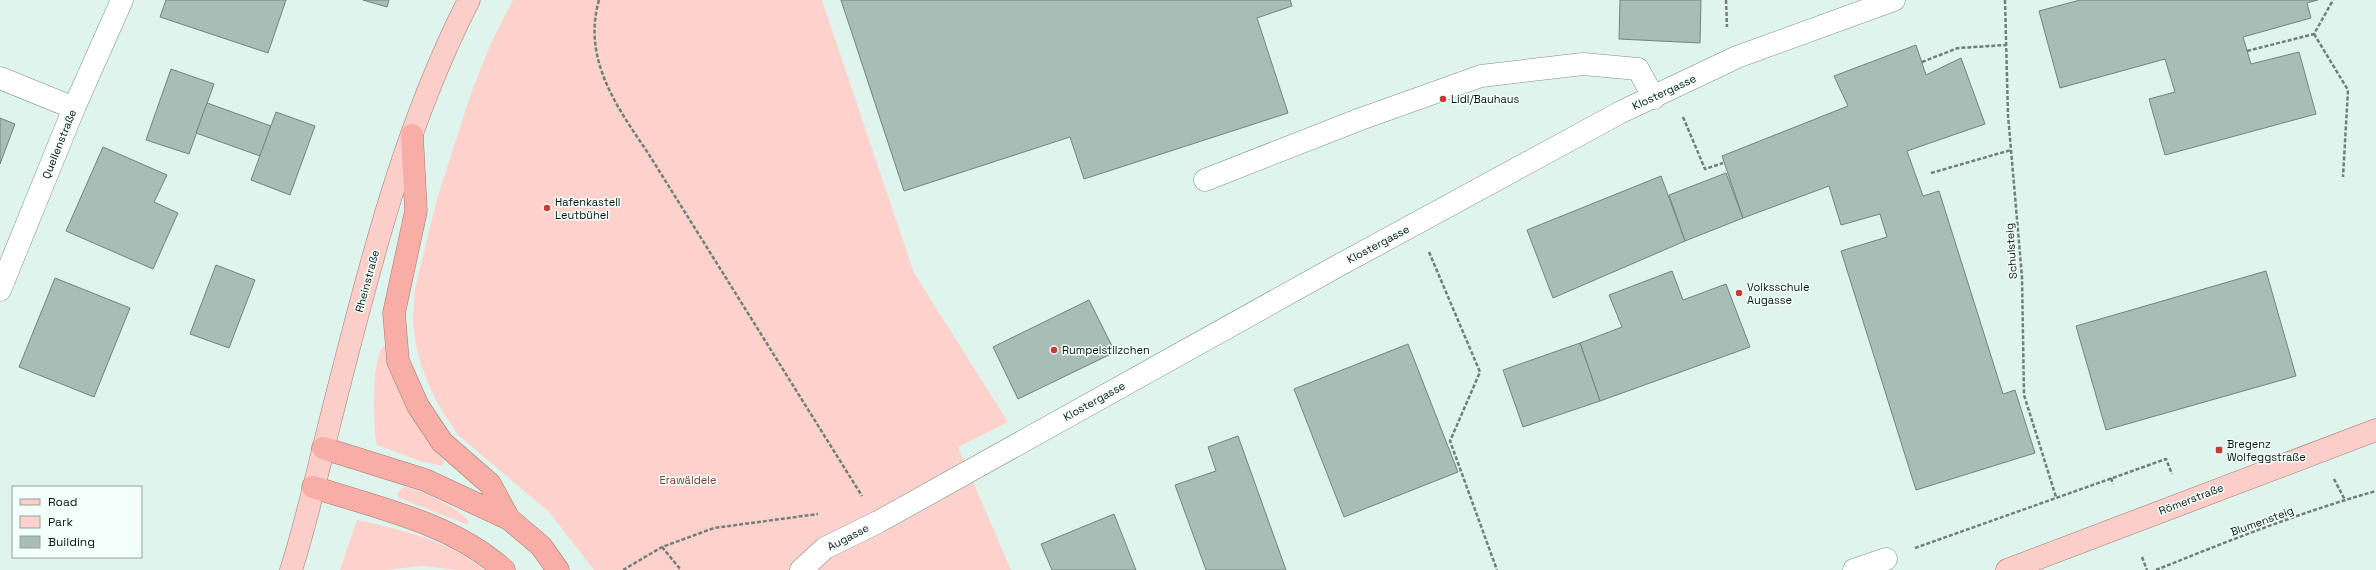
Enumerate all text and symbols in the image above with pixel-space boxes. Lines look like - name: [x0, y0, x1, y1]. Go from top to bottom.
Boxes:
- street label: Klostergasse: [1630, 71, 1698, 113]
- place label: Lidl/Bauhaus: [1451, 92, 1519, 106]
- marker: Lidl/Bauhaus: [1438, 94, 1448, 104]
- street label: Quellenstraße: [39, 107, 79, 181]
- place label: Hafenkastell Leutbühel: [555, 195, 621, 222]
- marker: Hafenkastell Leutbühel: [542, 203, 552, 213]
- street label: Klostergasse: [1344, 222, 1412, 266]
- street label: Schulsteig: [2002, 222, 2020, 280]
- street label: Rheinstraße: [352, 248, 382, 314]
- place label: Volksschule Augasse: [1747, 280, 1809, 307]
- marker: Volksschule Augasse: [1734, 288, 1744, 298]
- place label: Rumpelstilzchen: [1062, 343, 1150, 357]
- marker: Rumpelstilzchen: [1049, 345, 1059, 355]
- street label: Klostergasse: [1061, 378, 1127, 424]
- place label: Bregenz Wolfeggstraße: [2227, 437, 2306, 464]
- marker: Bregenz Wolfeggstraße: [2214, 445, 2224, 455]
- park label: Erawäldele: [660, 473, 716, 487]
- street label: Römerstraße: [2157, 480, 2225, 518]
- legend: [12, 486, 142, 558]
- text: Road: [48, 494, 77, 510]
- street label: Blumensteig: [2228, 503, 2296, 539]
- text: Park: [48, 514, 73, 530]
- street label: Augasse: [825, 521, 871, 553]
- text: Building: [48, 534, 95, 550]

